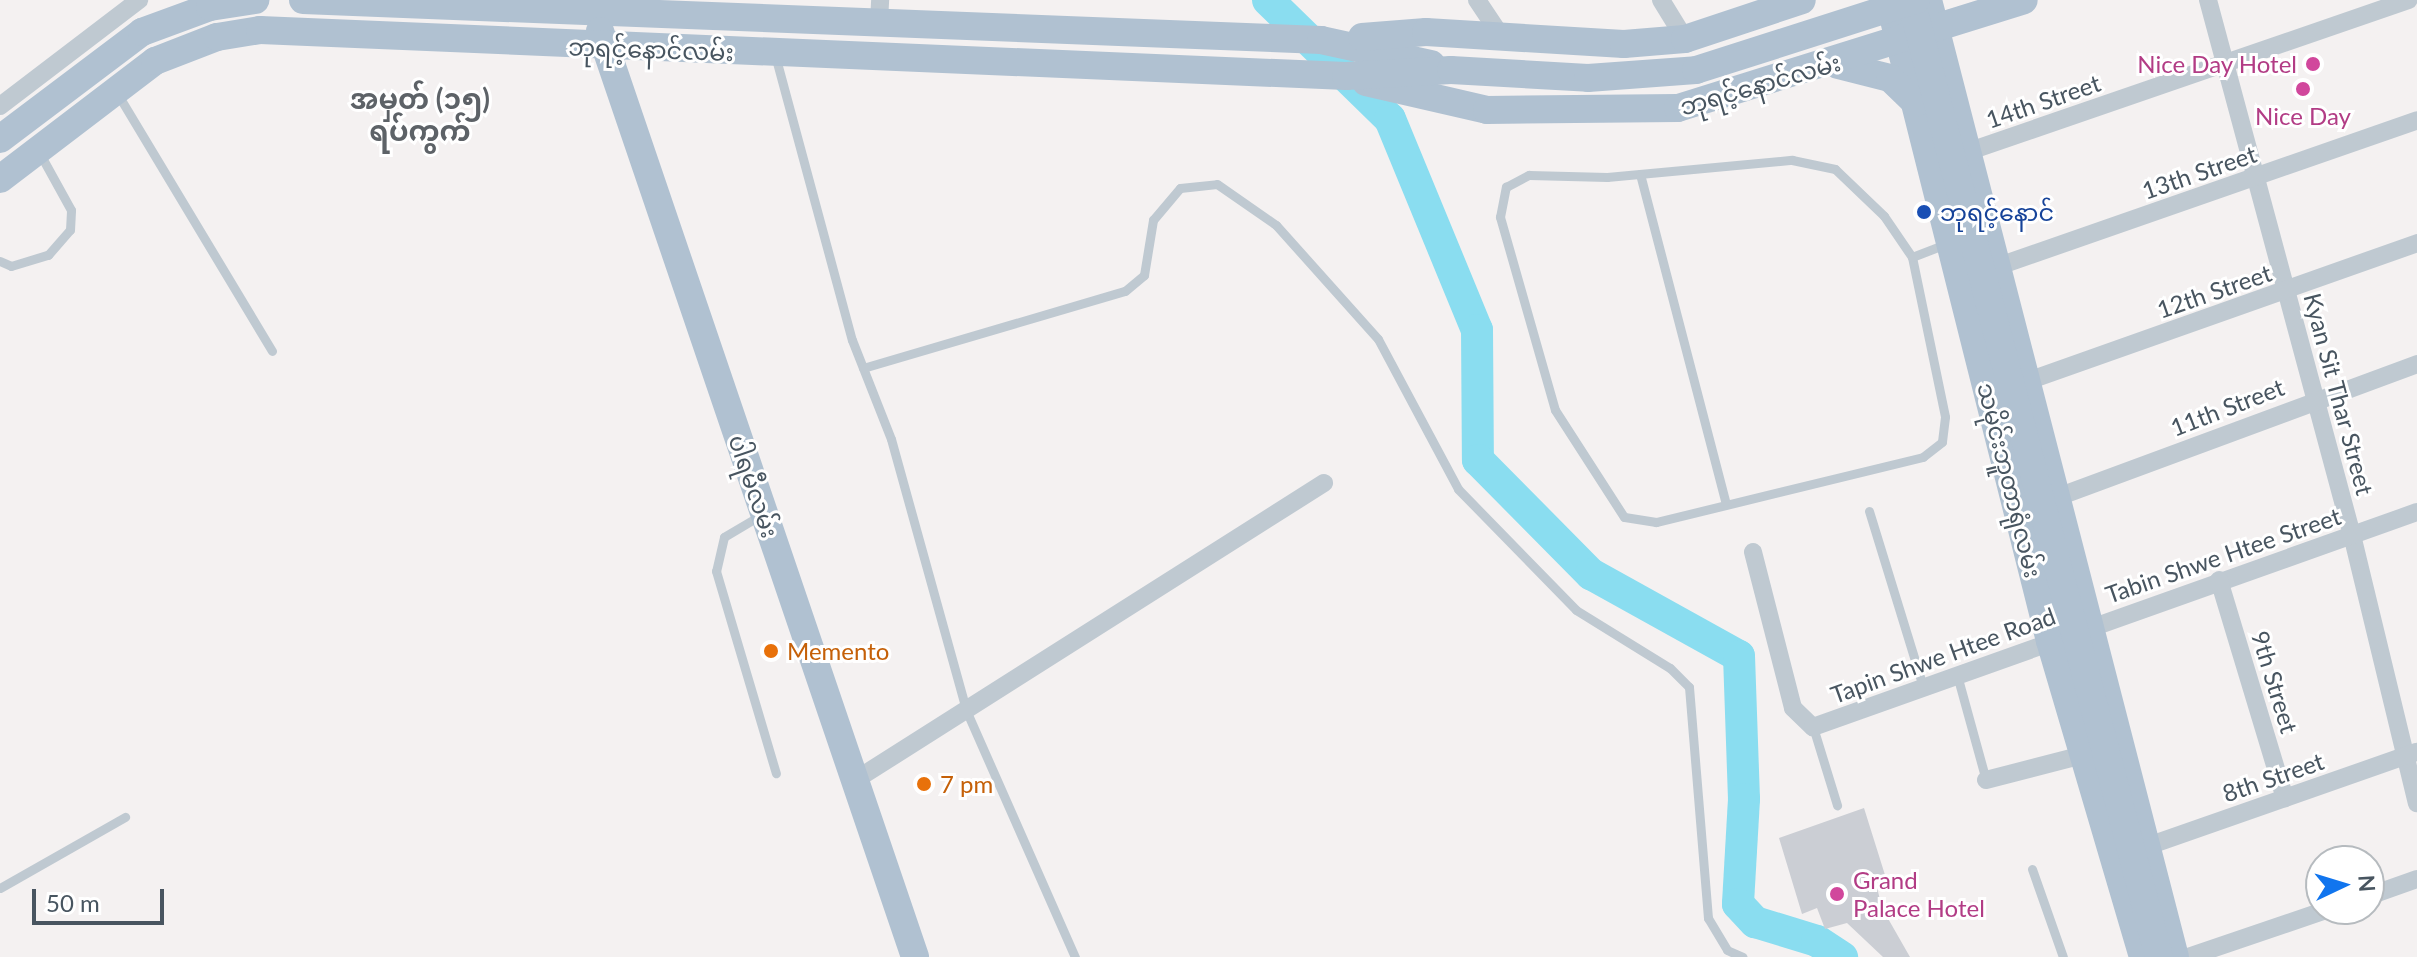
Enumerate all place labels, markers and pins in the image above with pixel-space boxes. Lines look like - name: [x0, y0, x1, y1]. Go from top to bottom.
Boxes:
- place label: Nice Day Hotel: [2137, 50, 2297, 78]
- marker: Nice Day Hotel: [2304, 55, 2322, 73]
- marker: Nice Day: [2294, 80, 2312, 98]
- place label: Nice Day: [2255, 102, 2351, 130]
- place label: ဘုရင့်နောင်: [1940, 198, 2054, 226]
- marker: ဘုရင့်နောင်: [1915, 203, 1933, 221]
- place label: Memento: [787, 637, 889, 665]
- marker: Memento: [762, 642, 780, 660]
- place label: 7 pm: [940, 770, 993, 798]
- marker: 7 pm: [915, 775, 933, 793]
- place label: Grand Palace Hotel: [1853, 866, 1985, 922]
- marker: Grand Palace Hotel: [1828, 885, 1846, 903]

